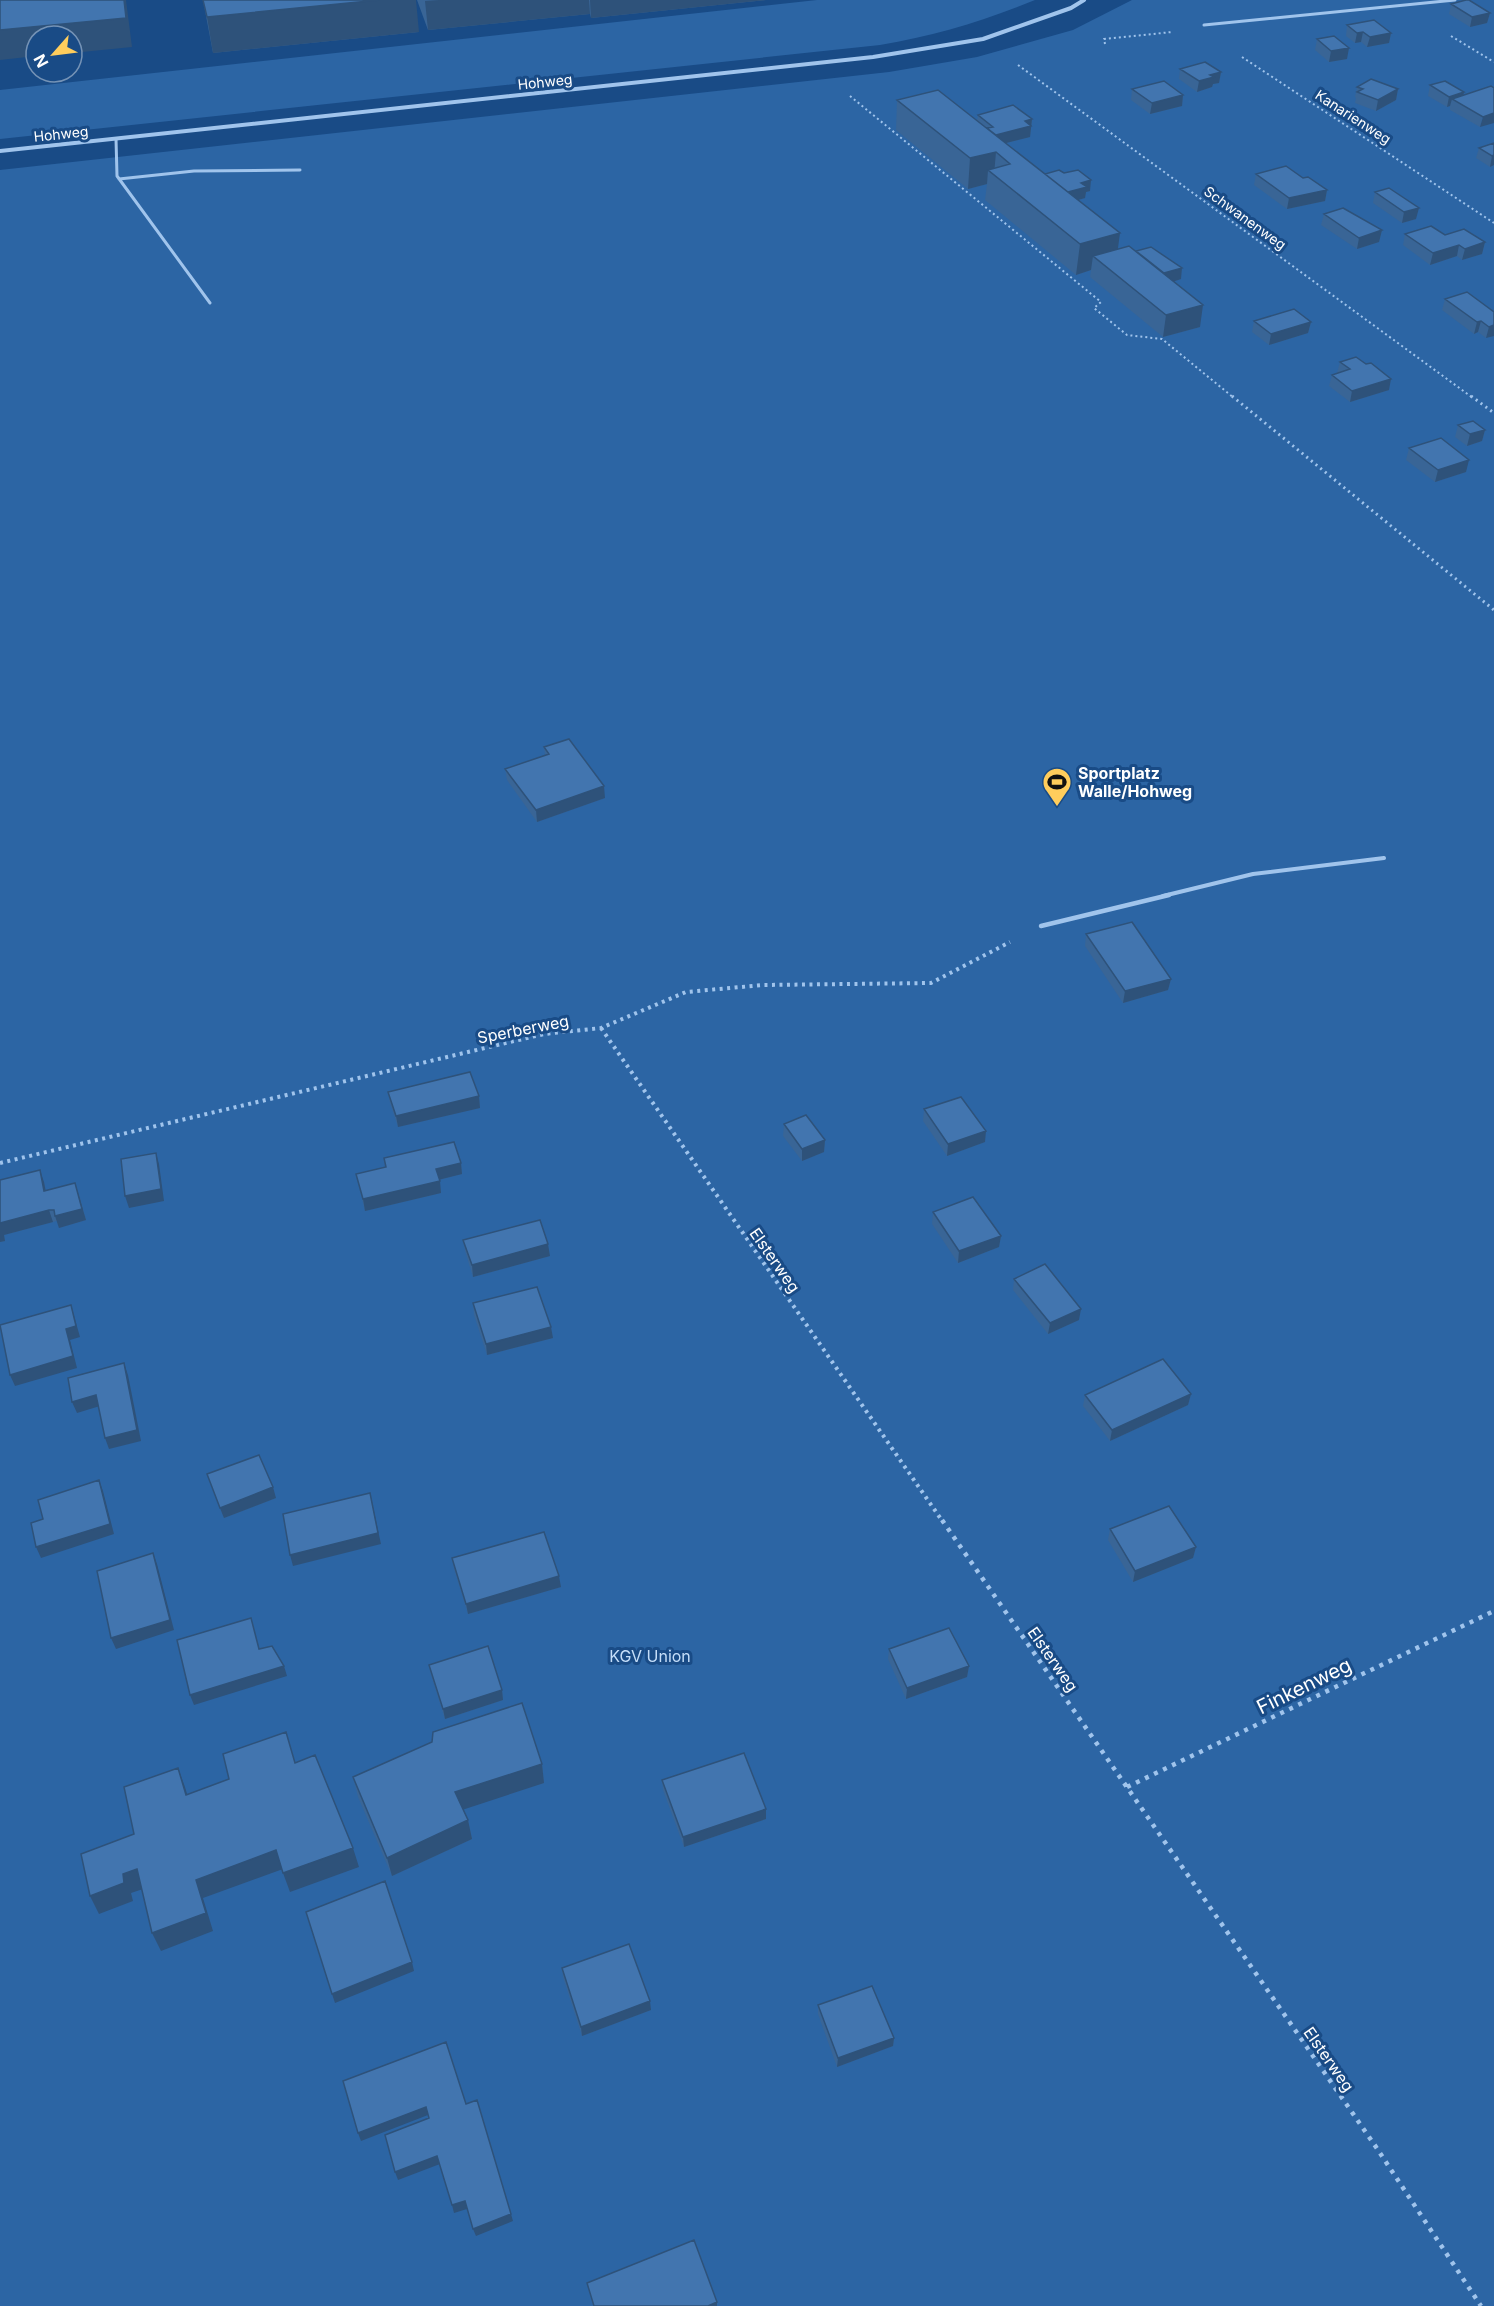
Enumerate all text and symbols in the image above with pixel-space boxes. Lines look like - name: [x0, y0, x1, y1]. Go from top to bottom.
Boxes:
- north arrow: [24, 24, 84, 84]
- text: N: [29, 51, 52, 71]
- street label: Hohweg: [517, 70, 573, 93]
- street label: Kanarienweg: [1312, 86, 1394, 147]
- street label: Hohweg: [33, 122, 89, 145]
- street label: Schwanenweg: [1201, 182, 1290, 253]
- place label: Sportplatz Walle/Hohweg: [1078, 763, 1192, 801]
- sports icon: Sportplatz Walle/Hohweg: [1041, 766, 1073, 808]
- street label: Sperberweg: [475, 1010, 571, 1048]
- street label: Elsterweg: [745, 1224, 805, 1296]
- street label: Elsterweg: [1023, 1623, 1083, 1695]
- park label: KGV Union: [609, 1646, 691, 1666]
- street label: Finkenweg: [1253, 1653, 1355, 1719]
- street label: Elsterweg: [1299, 2023, 1359, 2095]

